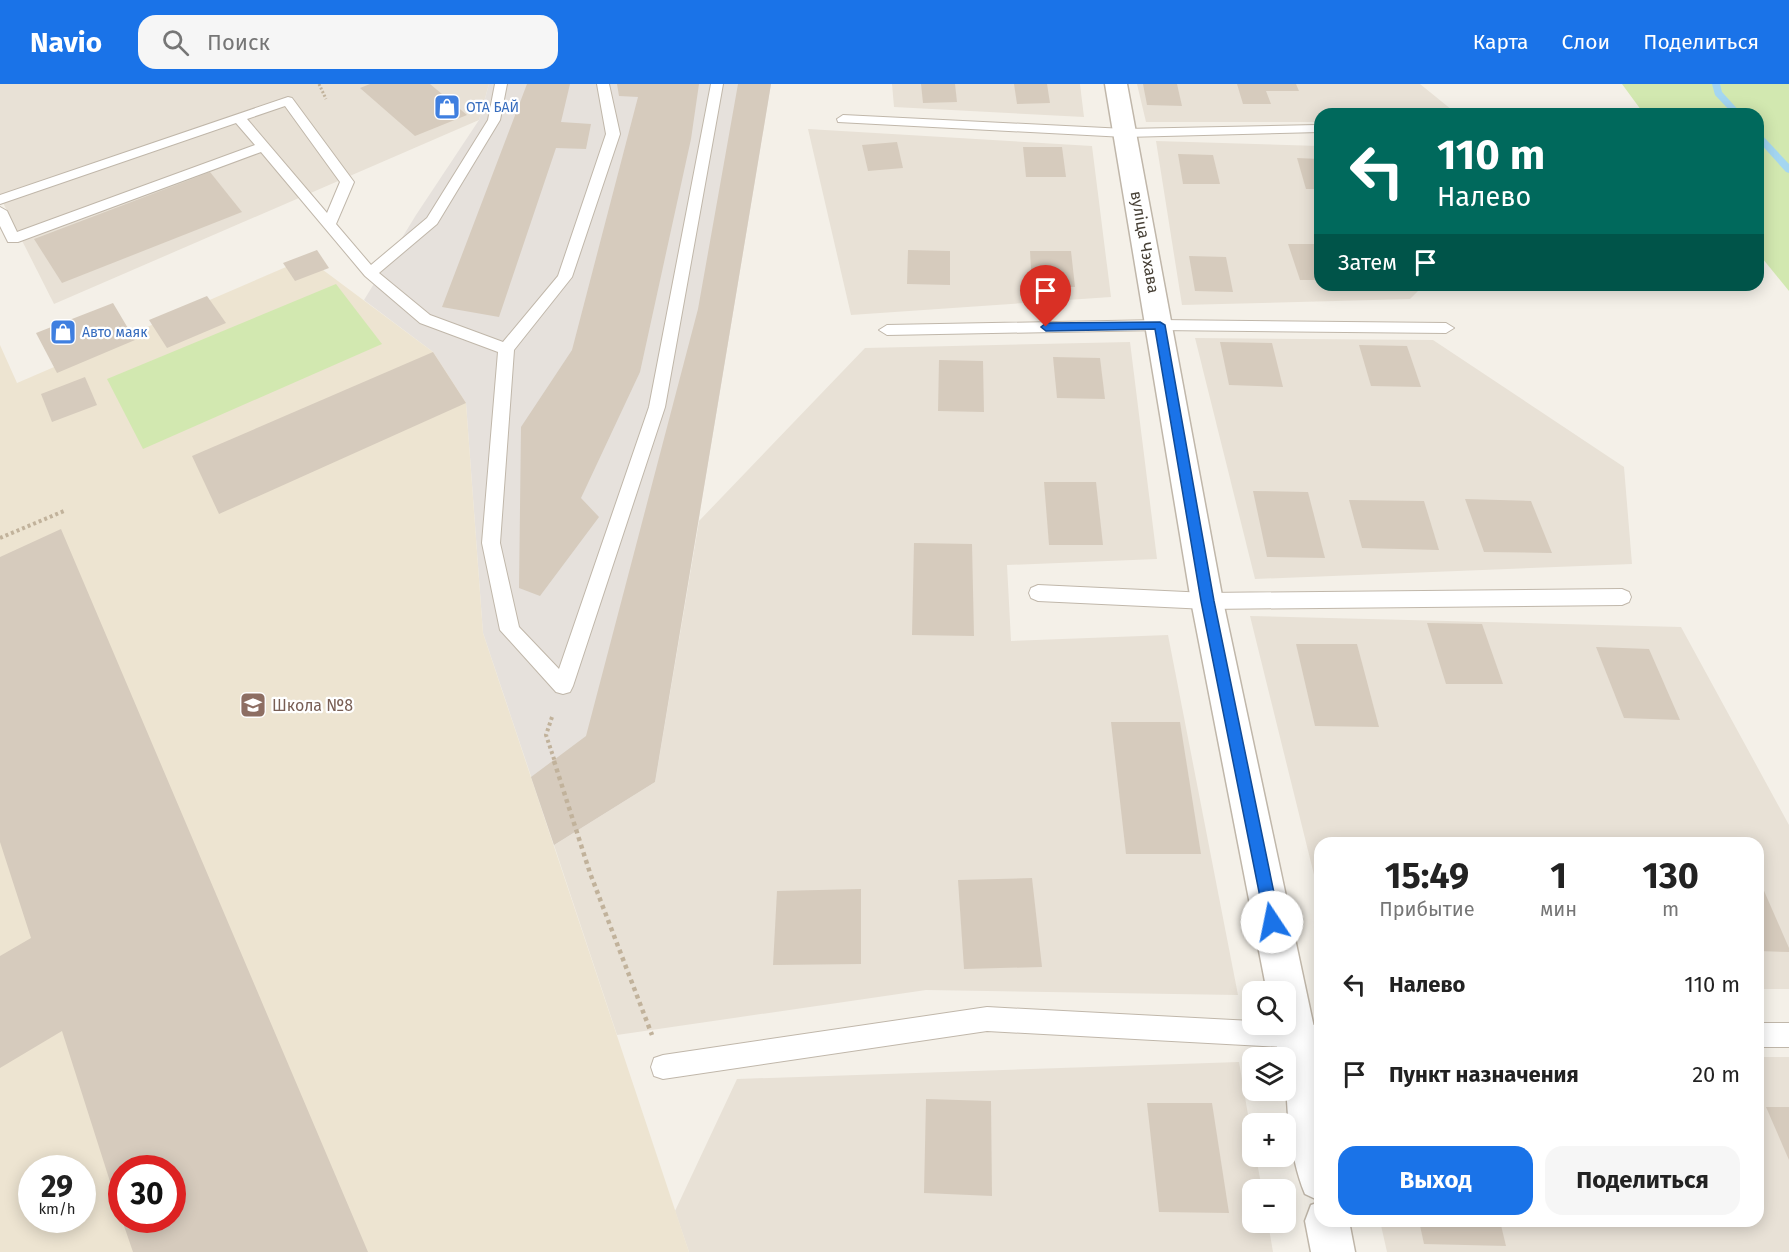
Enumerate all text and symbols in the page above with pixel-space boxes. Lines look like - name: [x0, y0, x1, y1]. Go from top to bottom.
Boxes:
- search box: [138, 15, 558, 69]
- text: Navio: [30, 26, 102, 59]
- icon: search: [159, 26, 192, 59]
- text: Поиск: [207, 29, 270, 56]
- text: Карта: [1473, 29, 1529, 55]
- text: Слои: [1562, 29, 1610, 55]
- text: Поделиться: [1643, 29, 1759, 55]
- shop icon: ОТА БАЙ: [432, 92, 462, 122]
- place label: ОТА БАЙ: [466, 99, 519, 116]
- text: 110 m: [1437, 130, 1545, 180]
- icon: left: [1338, 132, 1416, 210]
- text: Налево: [1437, 181, 1531, 213]
- street label: вуліца Чэхава: [1127, 189, 1163, 295]
- icon: arrive: [1409, 246, 1442, 279]
- text: Затем: [1338, 249, 1397, 276]
- pin: [1020, 265, 1071, 327]
- icon: arrive: [1029, 274, 1062, 307]
- shop icon: Авто маяк: [48, 317, 78, 347]
- place label: Авто маяк: [82, 324, 148, 341]
- school or university icon: Школа №8: [238, 690, 268, 720]
- place label: Школа №8: [272, 696, 353, 715]
- text: 15:49: [1385, 854, 1469, 898]
- text: 1: [1550, 854, 1567, 898]
- text: 130: [1642, 854, 1699, 898]
- position arrow: [1240, 890, 1304, 954]
- text: Прибытие: [1379, 897, 1475, 921]
- text: мин: [1540, 897, 1577, 921]
- text: m: [1662, 897, 1679, 921]
- icon: left: [1338, 968, 1371, 1001]
- text: Налево: [1389, 971, 1465, 998]
- text: 110 m: [1684, 971, 1740, 998]
- map controls: [1242, 981, 1296, 1233]
- button: search: [1242, 981, 1296, 1035]
- button: layers: [1242, 1047, 1296, 1101]
- icon: arrive: [1338, 1058, 1371, 1091]
- text: Пункт назначения: [1389, 1061, 1579, 1088]
- text: 20 m: [1692, 1061, 1740, 1088]
- button: +: [1242, 1113, 1296, 1167]
- button: Выход: [1338, 1146, 1533, 1215]
- button: Поделиться: [1545, 1146, 1740, 1215]
- speed limit sign: 30: [108, 1155, 186, 1233]
- text: 29: [41, 1169, 73, 1205]
- button: −: [1242, 1179, 1296, 1233]
- text: km/h: [38, 1200, 76, 1218]

